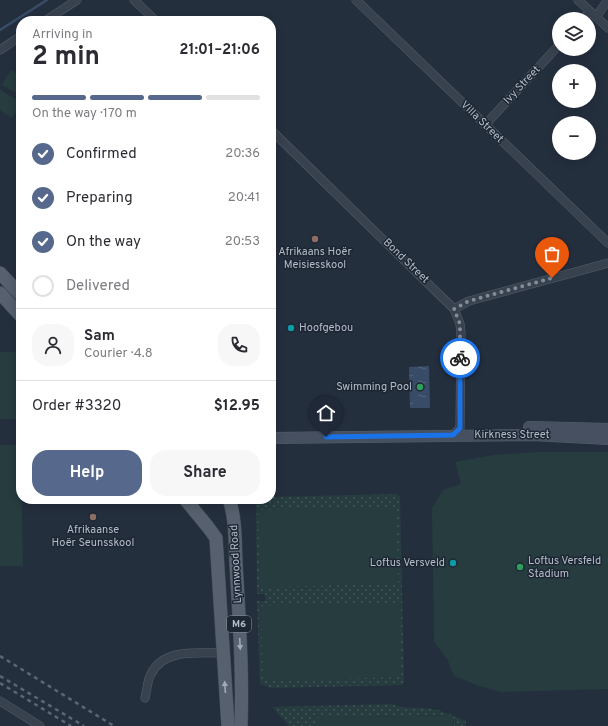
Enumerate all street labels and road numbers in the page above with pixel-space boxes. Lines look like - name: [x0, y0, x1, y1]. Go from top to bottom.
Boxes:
- street label: Ivy Street: [501, 63, 543, 107]
- street label: Villa Street: [458, 98, 506, 146]
- street label: Bond Street: [380, 236, 432, 286]
- street label: Kirkness Street: [474, 428, 550, 442]
- street label: Lynnwood Road: [227, 524, 245, 604]
- road number: M6: [227, 616, 251, 632]

